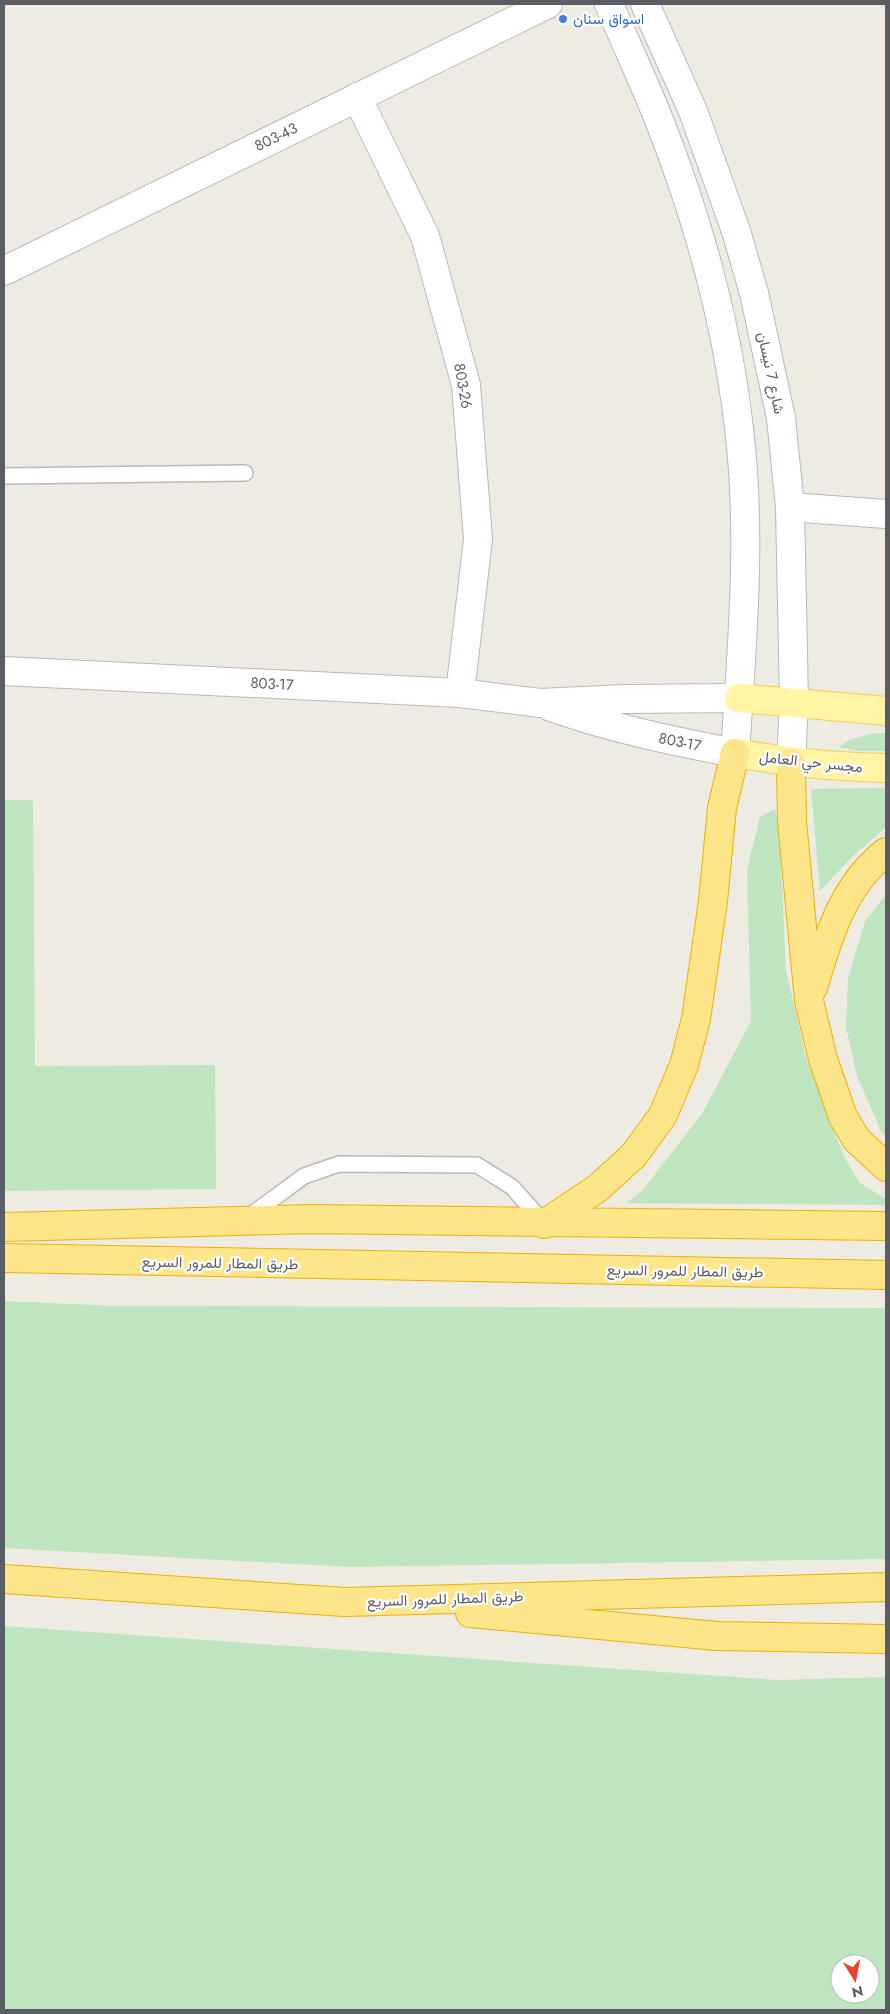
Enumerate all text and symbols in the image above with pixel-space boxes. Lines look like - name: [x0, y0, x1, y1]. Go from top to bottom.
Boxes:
- place label: اسواق سنان: [573, 8, 644, 30]
- marker: اسواق سنان: [557, 13, 569, 25]
- street label: 803-43: [251, 117, 301, 157]
- street label: شارع 7 نيسان: [752, 330, 790, 416]
- street label: 803-26: [448, 362, 478, 410]
- street label: 803-17: [250, 672, 294, 696]
- street label: 803-17: [657, 727, 703, 757]
- street label: مجسر حي العامل: [758, 746, 864, 780]
- street label: طريق المطار للمرور السريع: [141, 1251, 299, 1275]
- street label: طريق المطار للمرور السريع: [606, 1259, 764, 1283]
- street label: طريق المطار للمرور السريع: [366, 1585, 524, 1613]
- north arrow: [830, 1954, 880, 2004]
- text: N: [850, 1981, 865, 2003]

